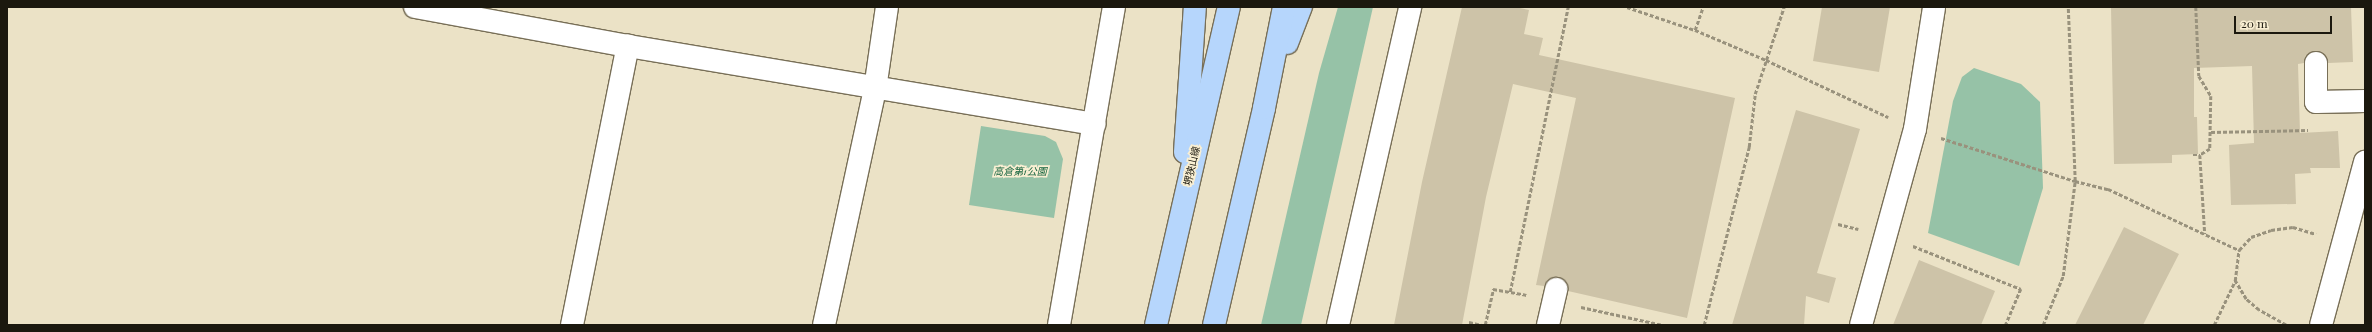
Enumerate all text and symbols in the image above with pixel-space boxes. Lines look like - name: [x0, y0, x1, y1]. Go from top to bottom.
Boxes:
- scale bar: [2236, 8, 2334, 34]
- text: 20 m: [2241, 15, 2268, 31]
- street label: 堺狭山線: [1182, 145, 1202, 187]
- park label: 高倉第1公園: [993, 166, 1047, 178]

